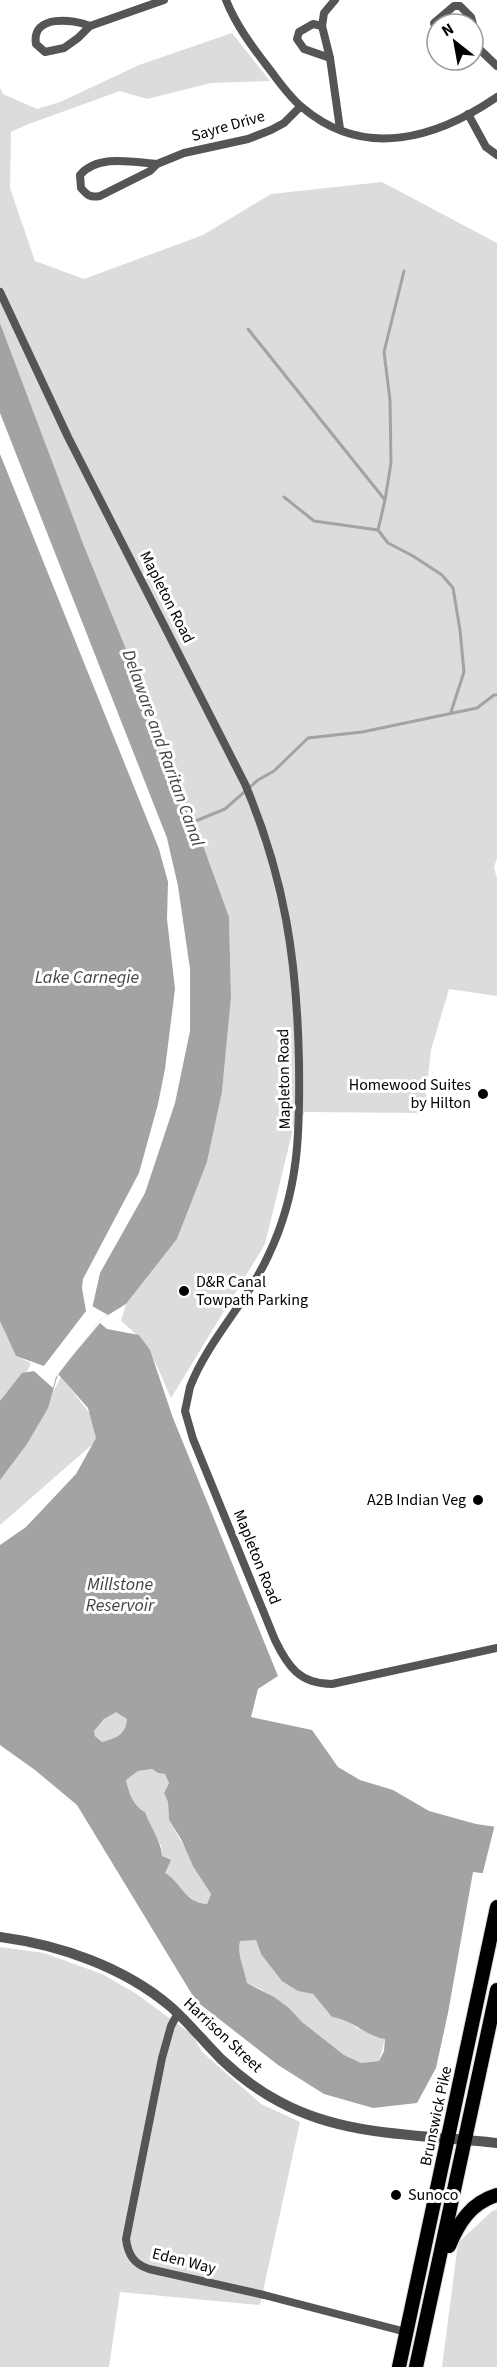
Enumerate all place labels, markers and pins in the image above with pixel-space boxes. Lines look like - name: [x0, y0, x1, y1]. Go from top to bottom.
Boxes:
- place label: Homewood Suites by Hilton: [349, 1074, 471, 1114]
- marker: Homewood Suites by Hilton: [476, 1087, 490, 1101]
- place label: D&R Canal Towpath Parking: [196, 1271, 308, 1311]
- marker: D&R Canal Towpath Parking: [177, 1284, 191, 1298]
- place label: A2B Indian Veg: [367, 1489, 466, 1511]
- marker: A2B Indian Veg: [471, 1493, 485, 1507]
- place label: Sunoco: [408, 2184, 458, 2206]
- marker: Sunoco: [389, 2188, 403, 2202]

